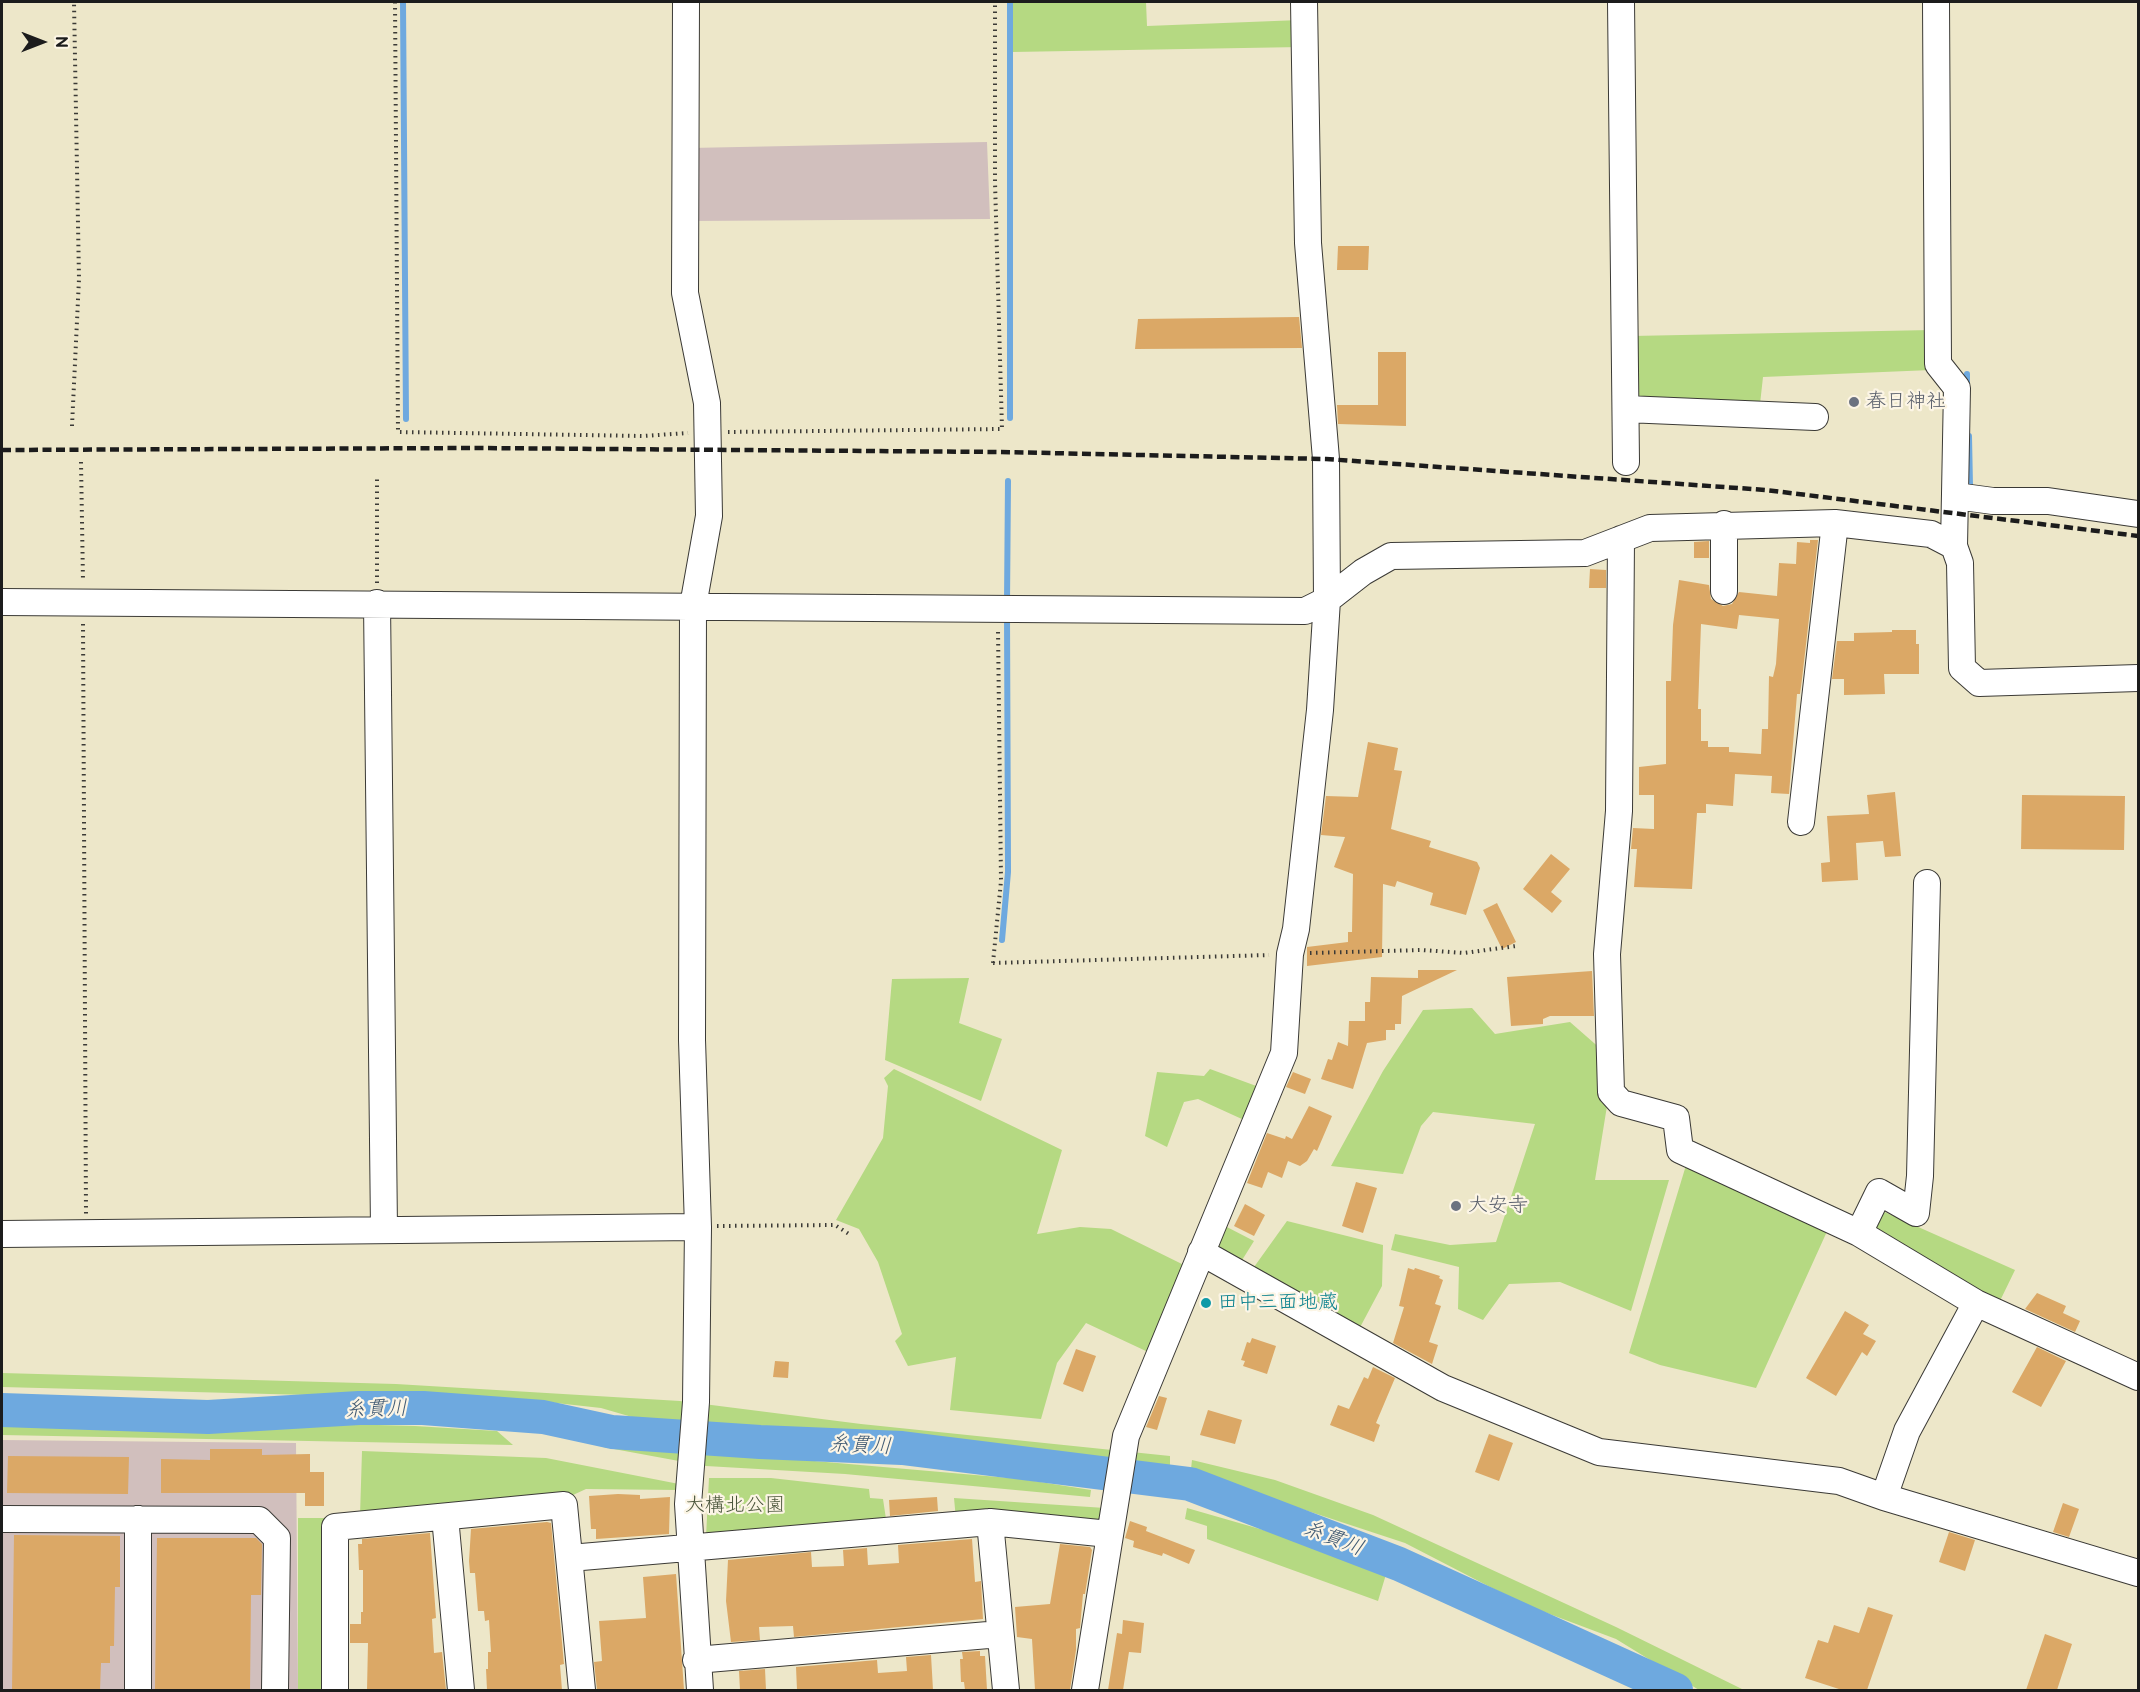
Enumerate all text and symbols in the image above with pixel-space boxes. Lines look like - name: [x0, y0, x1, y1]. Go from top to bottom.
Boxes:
- north arrow: [12, 12, 72, 72]
- text: N: [51, 36, 70, 48]
- place label: 春日神社: [1866, 390, 1946, 414]
- marker: 春日神社: [1847, 395, 1861, 409]
- place label: 大安寺: [1468, 1194, 1528, 1218]
- marker: 大安寺: [1449, 1199, 1463, 1213]
- place label: 田中三面地蔵: [1218, 1291, 1338, 1315]
- marker: 田中三面地蔵: [1199, 1296, 1213, 1310]
- water label: 糸貫川: [344, 1396, 408, 1424]
- water label: 糸貫川: [828, 1432, 892, 1460]
- park label: 大構北公園: [685, 1494, 785, 1518]
- water label: 糸貫川: [1299, 1516, 1367, 1562]

